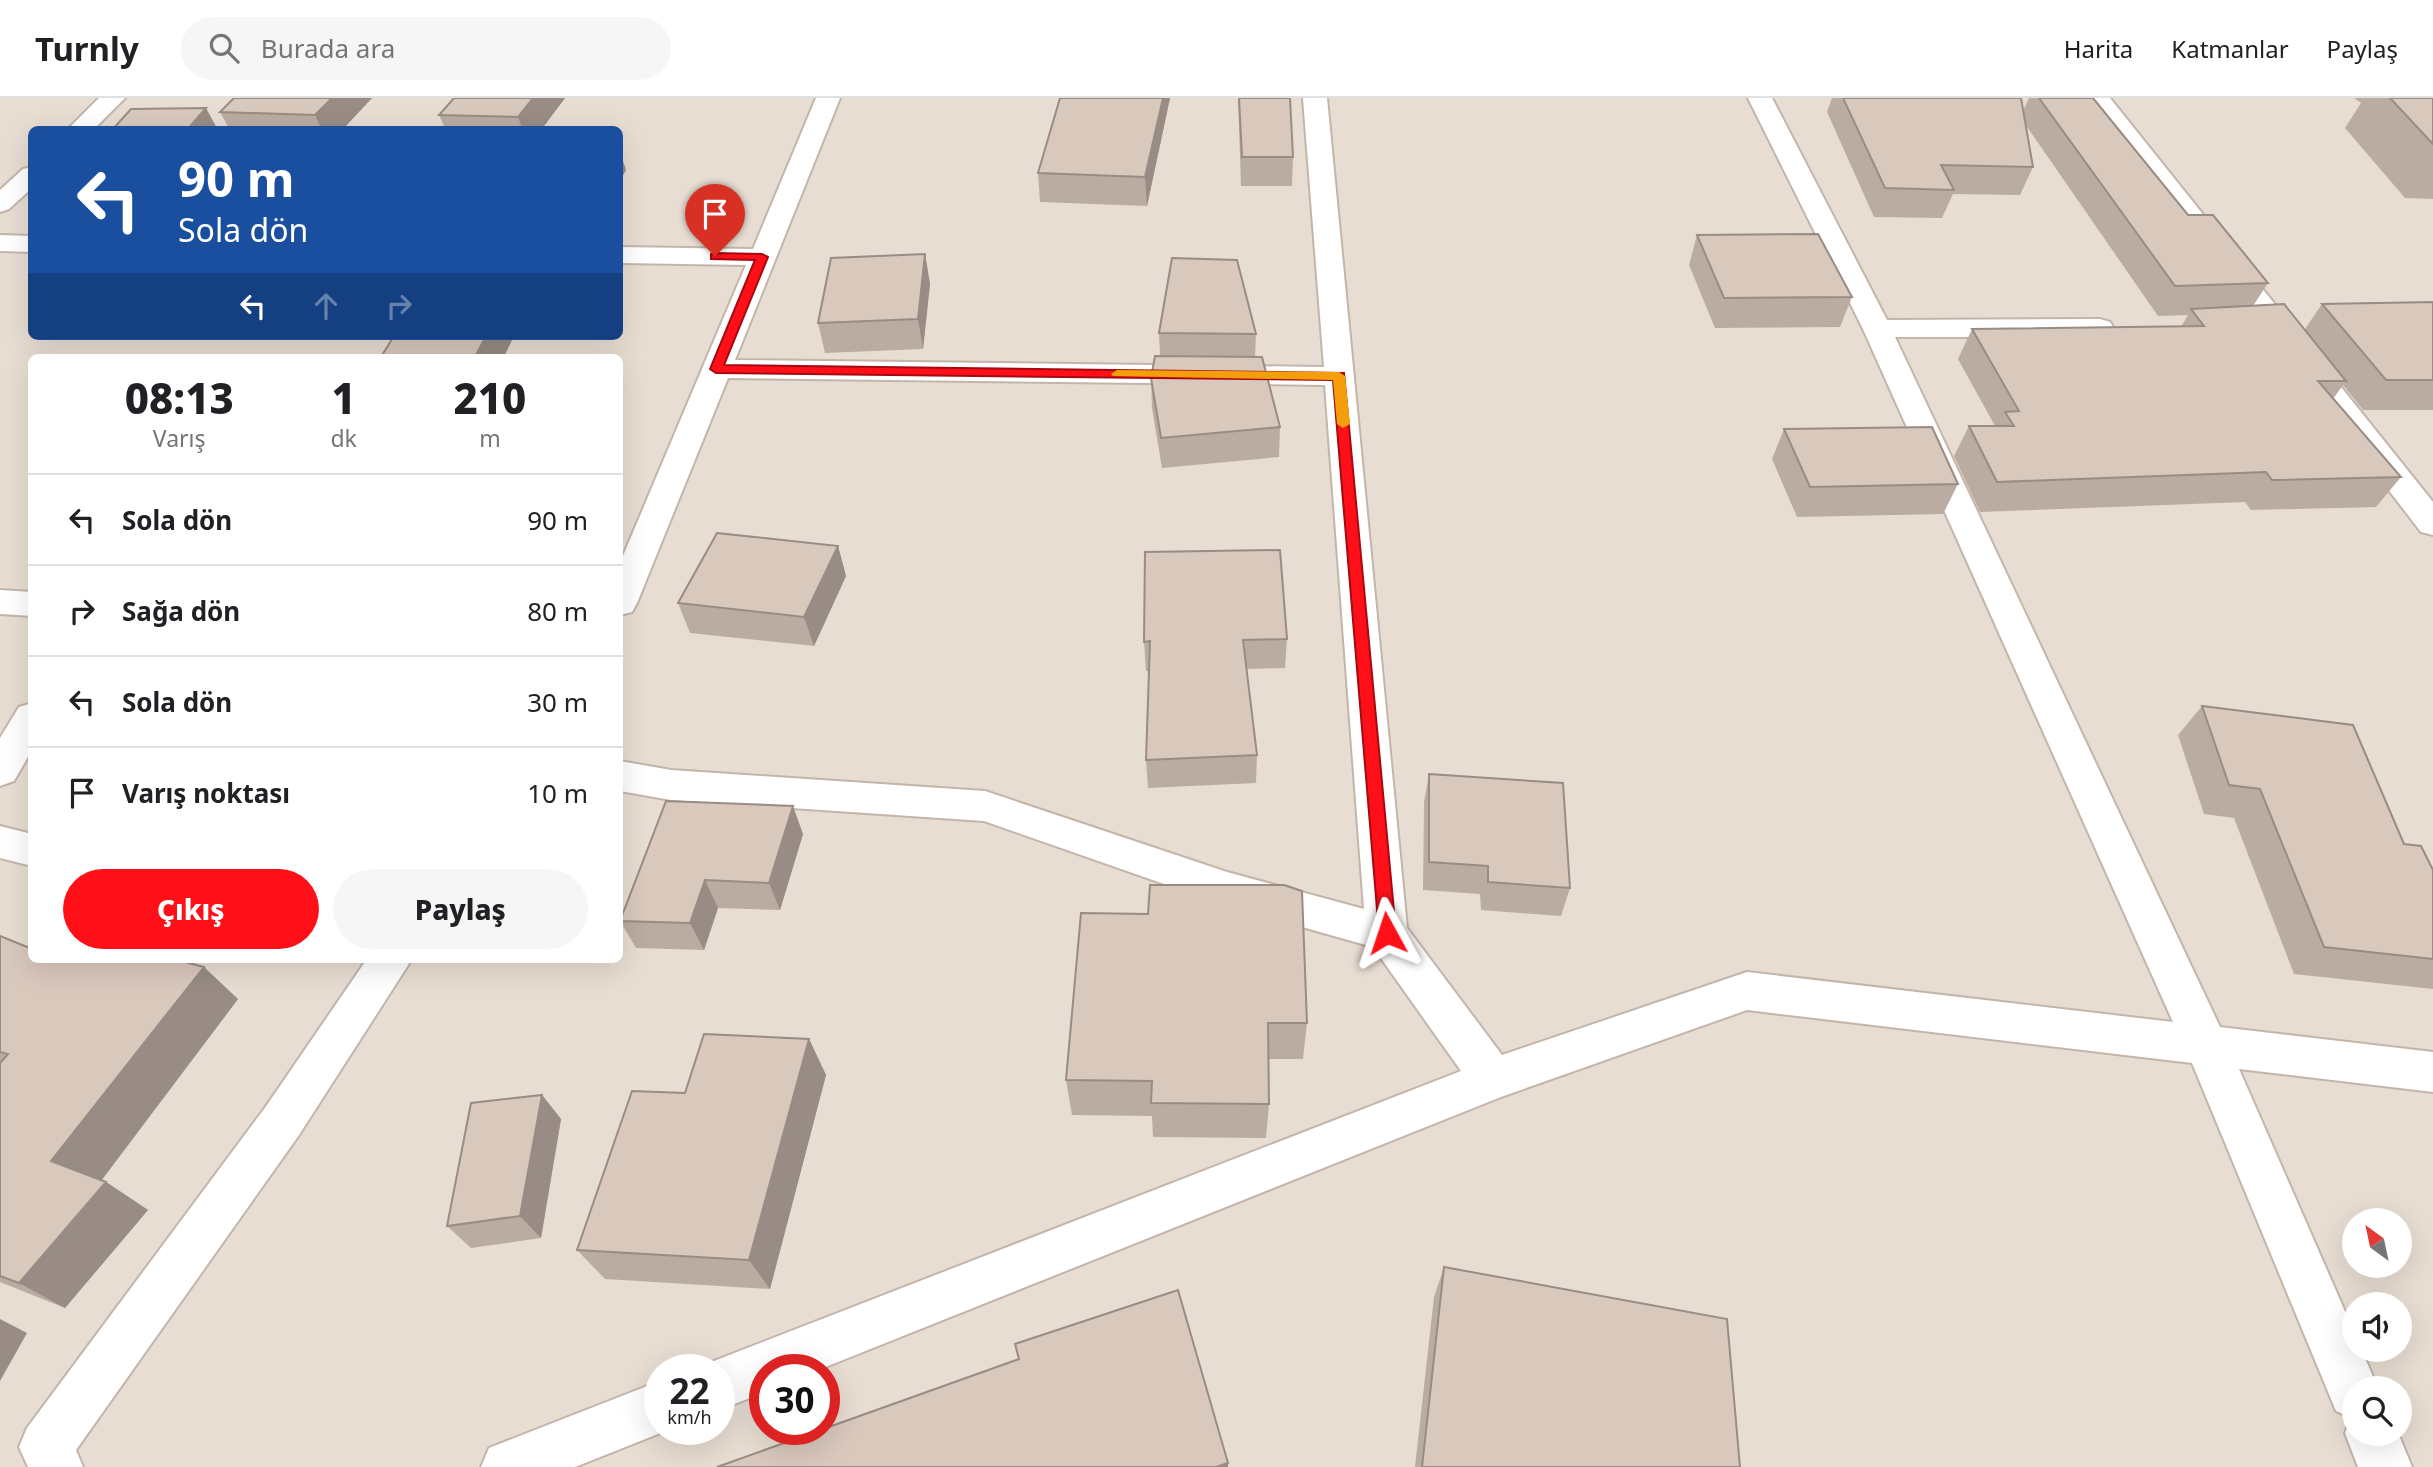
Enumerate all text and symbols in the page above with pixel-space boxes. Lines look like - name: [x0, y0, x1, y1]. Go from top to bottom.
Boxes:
- search box: [181, 17, 671, 80]
- text: Turnly: [35, 26, 139, 71]
- icon: search: [205, 29, 243, 67]
- text: Burada ara: [261, 30, 395, 66]
- text: Harita: [2064, 32, 2133, 65]
- text: Katmanlar: [2171, 32, 2289, 65]
- text: Paylaş: [2327, 32, 2398, 65]
- text: 90 m: [178, 145, 295, 211]
- icon: left: [63, 154, 154, 245]
- pin: [685, 184, 745, 256]
- icon: arrive: [696, 195, 734, 233]
- text: Sola dön: [178, 208, 308, 251]
- icon: left: [234, 287, 272, 325]
- icon: ahead: [307, 287, 345, 325]
- icon: right: [380, 287, 418, 325]
- text: 08:13: [125, 369, 234, 426]
- text: 1: [331, 369, 356, 426]
- text: 210: [453, 369, 526, 426]
- text: Varış: [153, 422, 206, 454]
- text: dk: [330, 422, 357, 454]
- text: m: [479, 422, 501, 454]
- icon: left: [63, 501, 101, 539]
- text: Sola dön: [122, 502, 232, 538]
- text: 90 m: [527, 502, 588, 538]
- icon: right: [63, 592, 101, 630]
- text: Sağa dön: [122, 593, 240, 629]
- text: 80 m: [527, 593, 588, 629]
- icon: left: [63, 683, 101, 721]
- text: Sola dön: [122, 684, 232, 720]
- text: 30 m: [527, 684, 588, 720]
- icon: arrive: [63, 774, 101, 812]
- text: Varış noktası: [122, 775, 290, 811]
- text: 10 m: [527, 775, 588, 811]
- button: Çıkış: [63, 869, 319, 949]
- button: Paylaş: [333, 869, 588, 949]
- position arrow: [1350, 896, 1424, 970]
- north arrow: [2342, 1208, 2412, 1278]
- map controls: [2342, 1208, 2412, 1446]
- button: sound: [2342, 1292, 2412, 1362]
- speed limit sign: 30: [749, 1354, 840, 1445]
- text: 22: [669, 1367, 710, 1414]
- button: search: [2342, 1376, 2412, 1446]
- text: km/h: [667, 1405, 712, 1429]

